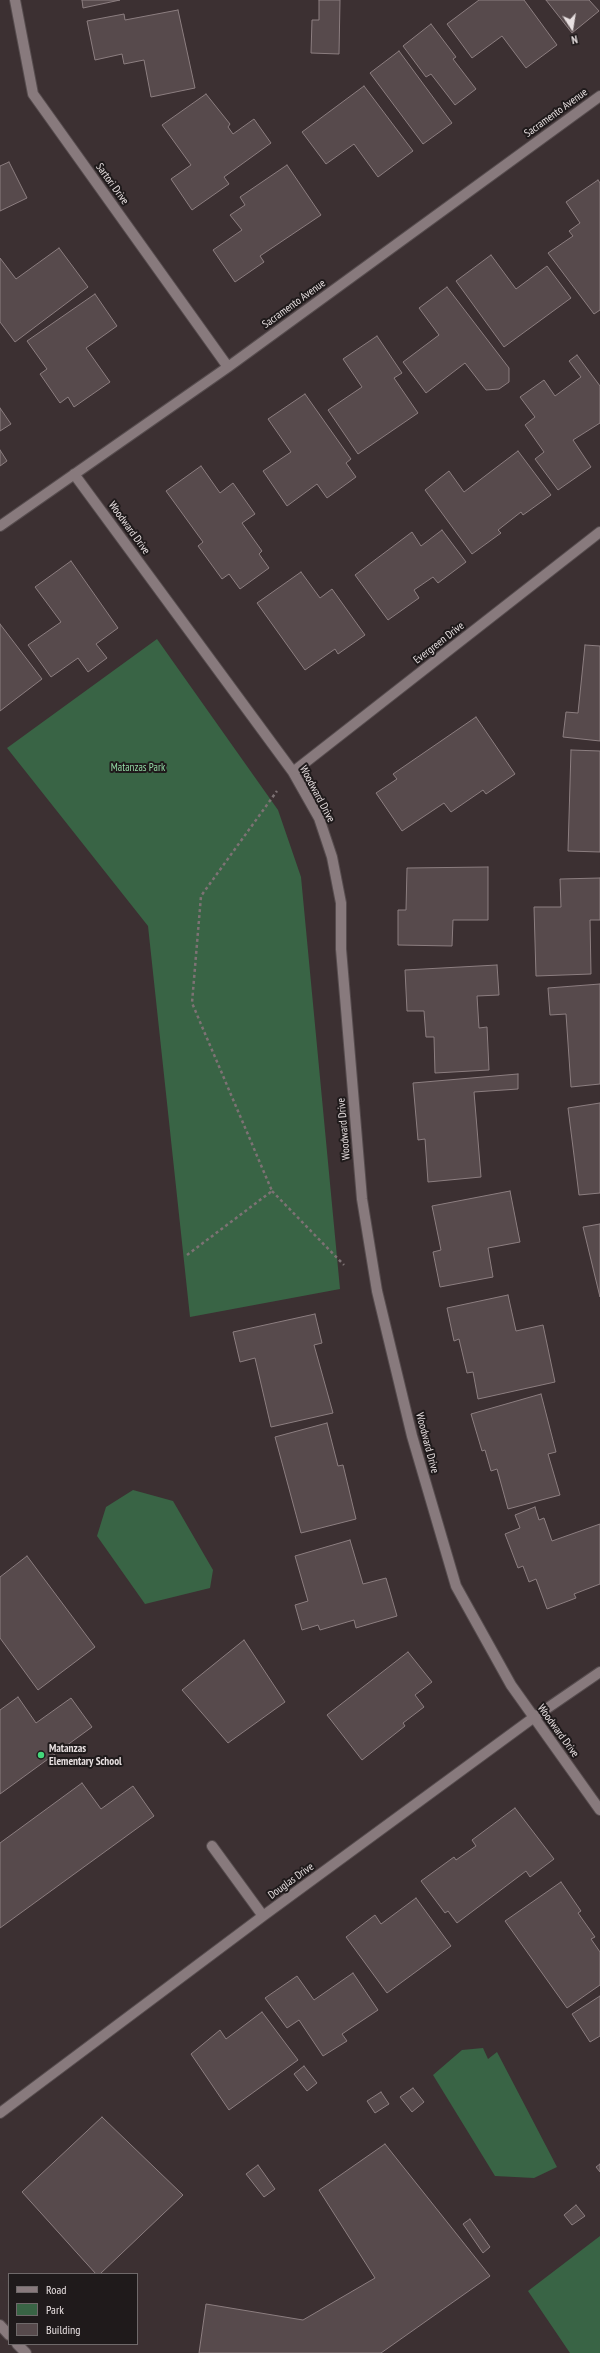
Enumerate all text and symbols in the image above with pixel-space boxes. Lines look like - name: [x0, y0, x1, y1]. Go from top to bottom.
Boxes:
- north arrow: [552, 8, 592, 48]
- text: N: [570, 32, 579, 47]
- street label: Sacramento Avenue: [522, 86, 590, 140]
- street label: Sartori Drive: [93, 161, 131, 207]
- street label: Sacramento Avenue: [260, 277, 328, 331]
- street label: Woodward Drive: [105, 499, 153, 557]
- street label: Evergreen Drive: [411, 619, 467, 667]
- park label: Matanzas Park: [111, 761, 165, 775]
- street label: Woodward Drive: [297, 763, 337, 825]
- street label: Woodward Drive: [335, 1097, 353, 1161]
- street label: Woodward Drive: [413, 1411, 441, 1475]
- street label: Woodward Drive: [534, 1702, 582, 1760]
- place label: Matanzas Elementary School: [49, 1742, 122, 1768]
- marker: Matanzas Elementary School: [36, 1750, 46, 1760]
- street label: Douglas Drive: [266, 1860, 316, 1902]
- legend: [8, 2273, 138, 2345]
- text: Road: [46, 2282, 66, 2297]
- text: Park: [46, 2302, 64, 2317]
- text: Building: [46, 2322, 81, 2337]

